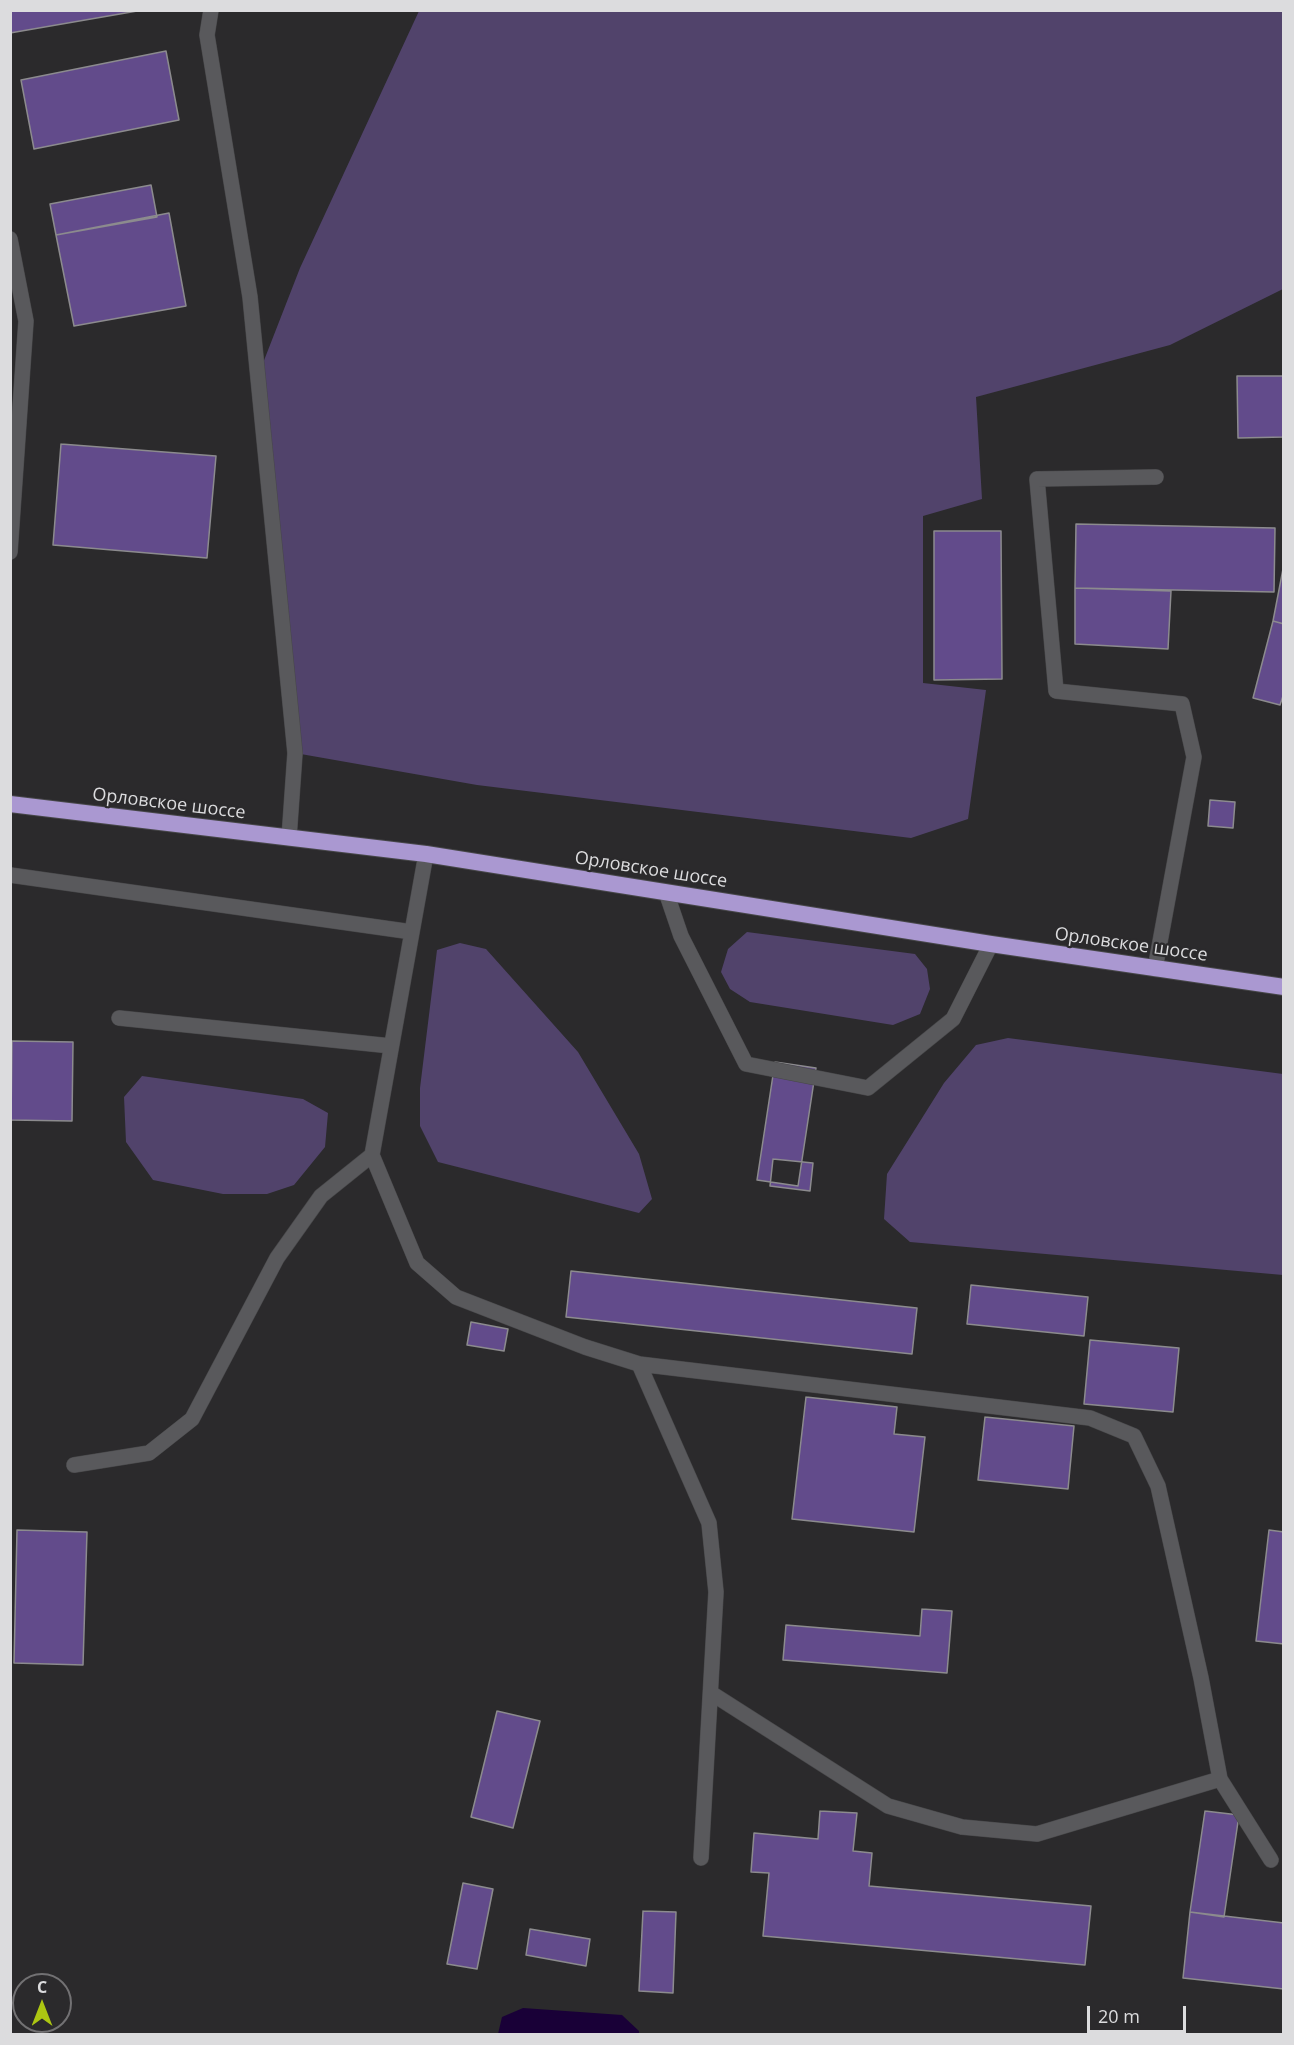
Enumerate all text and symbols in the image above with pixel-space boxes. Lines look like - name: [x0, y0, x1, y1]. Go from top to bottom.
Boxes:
- street label: Орловское шоссе: [91, 784, 247, 824]
- street label: Орловское шоссе: [573, 847, 729, 893]
- street label: Орловское шоссе: [1053, 924, 1209, 966]
- north arrow: [12, 1973, 72, 2033]
- text: С: [37, 1976, 47, 1998]
- scale bar: [1090, 1994, 1189, 2032]
- text: 20 m: [1098, 2004, 1140, 2028]

